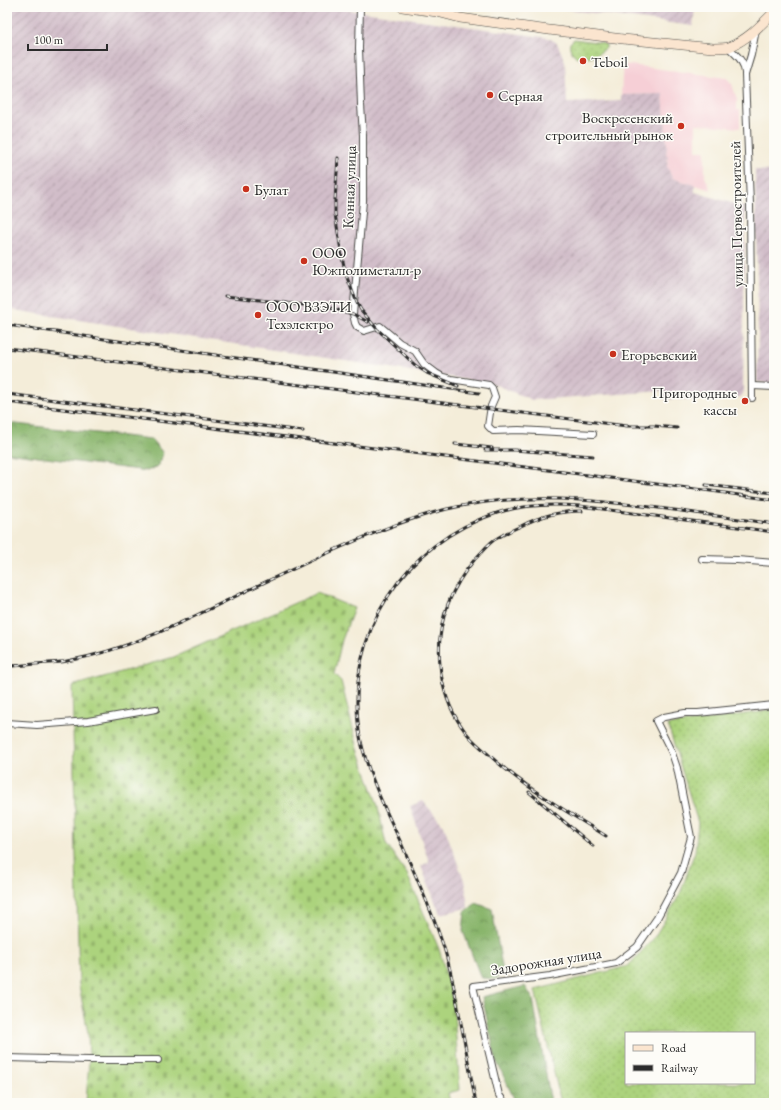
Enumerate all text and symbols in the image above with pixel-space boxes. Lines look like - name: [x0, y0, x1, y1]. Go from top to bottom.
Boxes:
- scale bar: [28, 26, 107, 52]
- text: 100 m: [34, 32, 64, 48]
- place label: Teboil: [591, 52, 628, 71]
- marker: Teboil: [578, 56, 588, 66]
- place label: Серная: [498, 86, 543, 105]
- marker: Серная: [485, 90, 495, 100]
- place label: Воскресенский строительный рынок: [545, 108, 673, 144]
- marker: Воскресенский строительный рынок: [676, 121, 686, 131]
- street label: улица Первостроителей: [725, 141, 747, 287]
- street label: Конная улица: [338, 145, 360, 229]
- place label: Булат: [254, 180, 288, 199]
- marker: Булат: [241, 184, 251, 194]
- place label: ООО Южполиметалл-р: [312, 243, 422, 279]
- marker: ООО Южполиметалл-р: [299, 256, 309, 266]
- place label: ООО ВЗЭТИ Техэлектро: [266, 297, 351, 333]
- marker: ООО ВЗЭТИ Техэлектро: [253, 310, 263, 320]
- place label: Егорьевский: [621, 345, 697, 364]
- marker: Егорьевский: [608, 349, 618, 359]
- place label: Пригородные кассы: [652, 383, 737, 419]
- marker: Пригородные кассы: [740, 396, 750, 406]
- street label: Задорожная улица: [489, 943, 603, 979]
- legend: [625, 1032, 755, 1084]
- text: Road: [661, 1040, 687, 1056]
- text: Railway: [661, 1060, 699, 1076]

